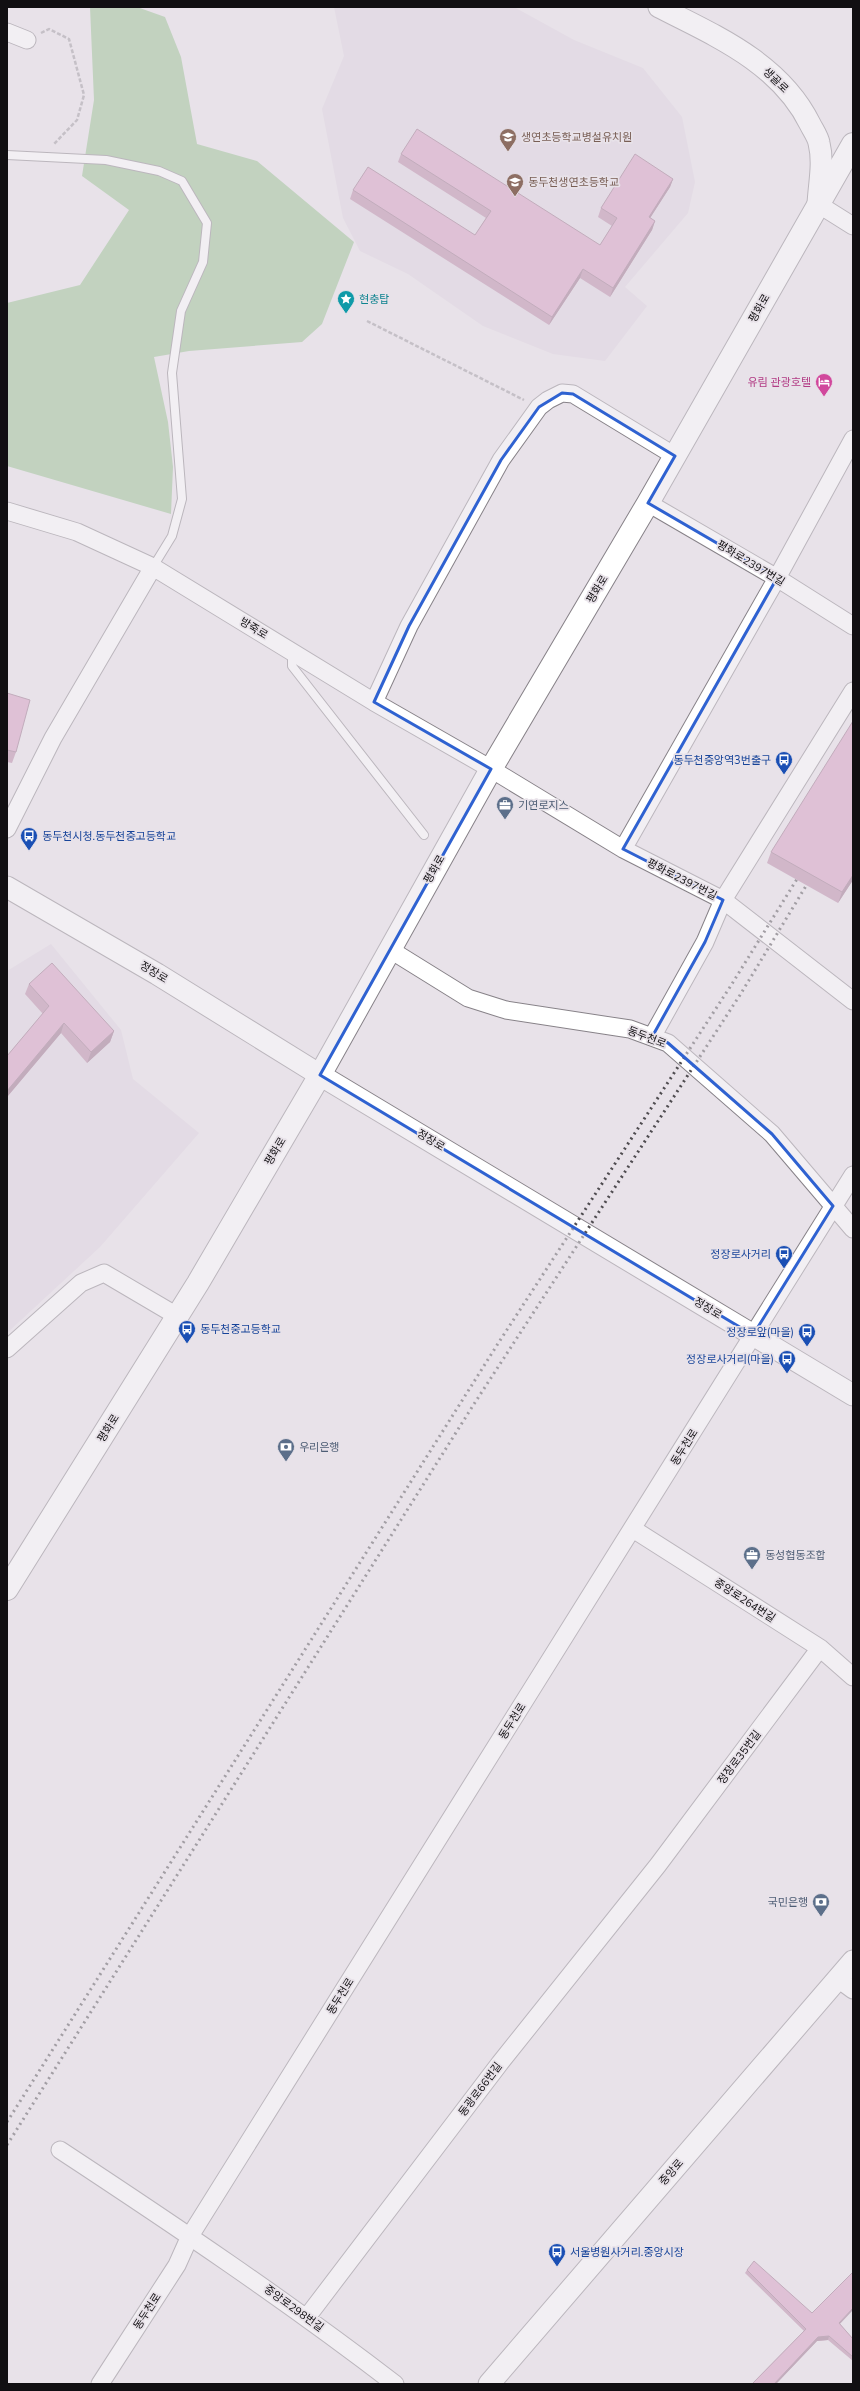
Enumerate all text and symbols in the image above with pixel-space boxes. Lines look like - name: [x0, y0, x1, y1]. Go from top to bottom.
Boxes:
- street label: 생골로: [760, 64, 792, 96]
- school or university icon: 생연초등학교병설유치원: [498, 127, 518, 152]
- place label: 생연초등학교병설유치원: [521, 130, 632, 145]
- school or university icon: 동두천생연초등학교: [505, 172, 525, 197]
- place label: 동두천생연초등학교: [528, 175, 619, 190]
- place icon: 현충탑: [336, 289, 356, 314]
- street label: 평화로: [745, 291, 774, 325]
- place label: 현충탑: [359, 292, 389, 307]
- hotel icon: 유림 관광호텔: [814, 372, 834, 397]
- place label: 유림 관광호텔: [747, 375, 811, 390]
- street label: 평화로2397번길: [714, 537, 788, 590]
- street label: 평화로: [583, 572, 612, 606]
- street label: 방죽로: [237, 614, 271, 643]
- bus stop icon: 동두천중앙역3번출구: [774, 750, 794, 775]
- place label: 동두천중앙역3번출구: [673, 753, 771, 768]
- office icon: 기연로지스: [495, 795, 515, 820]
- place label: 기연로지스: [518, 798, 569, 813]
- bus stop icon: 동두천시청.동두천중고등학교: [19, 826, 39, 851]
- place label: 동두천시청.동두천중고등학교: [42, 829, 176, 844]
- street label: 평화로: [420, 852, 449, 886]
- street label: 평화로2397번길: [644, 855, 719, 904]
- street label: 정장로: [137, 958, 171, 987]
- street label: 동두천로: [625, 1023, 668, 1052]
- street label: 정장로: [414, 1126, 448, 1155]
- street label: 평화로: [261, 1134, 290, 1168]
- bus stop icon: 정장로사거리: [774, 1244, 794, 1269]
- place label: 정장로사거리: [710, 1247, 771, 1262]
- street label: 정장로: [691, 1294, 725, 1323]
- bus stop icon: 동두천중고등학교: [177, 1319, 197, 1344]
- place label: 동두천중고등학교: [200, 1322, 281, 1337]
- bus stop icon: 정장로앞(마을): [797, 1322, 817, 1347]
- place label: 정장로앞(마을): [726, 1325, 794, 1340]
- bus stop icon: 정장로사거리(마을): [777, 1349, 797, 1374]
- place label: 정장로사거리(마을): [686, 1352, 774, 1367]
- street label: 평화로: [94, 1411, 123, 1445]
- street label: 동두천로: [667, 1426, 702, 1468]
- bank icon: 우리은행: [276, 1437, 296, 1462]
- place label: 우리은행: [299, 1440, 339, 1455]
- office icon: 동성협동조합: [742, 1545, 762, 1570]
- place label: 동성협동조합: [765, 1548, 826, 1563]
- street label: 중앙로264번길: [711, 1575, 778, 1626]
- street label: 동두천로: [495, 1700, 530, 1742]
- street label: 정장로35번길: [714, 1727, 765, 1787]
- bank icon: 국민은행: [811, 1892, 831, 1917]
- place label: 국민은행: [768, 1895, 808, 1910]
- street label: 동두천로: [323, 1975, 358, 2017]
- street label: 동광로66번길: [455, 2059, 506, 2119]
- street label: 중앙로: [656, 2156, 687, 2189]
- bus stop icon: 서울병원사거리.중앙시장: [547, 2242, 567, 2267]
- place label: 서울병원사거리.중앙시장: [570, 2245, 684, 2260]
- street label: 중앙로298번길: [261, 2282, 327, 2335]
- street label: 동두천로: [130, 2290, 165, 2332]

